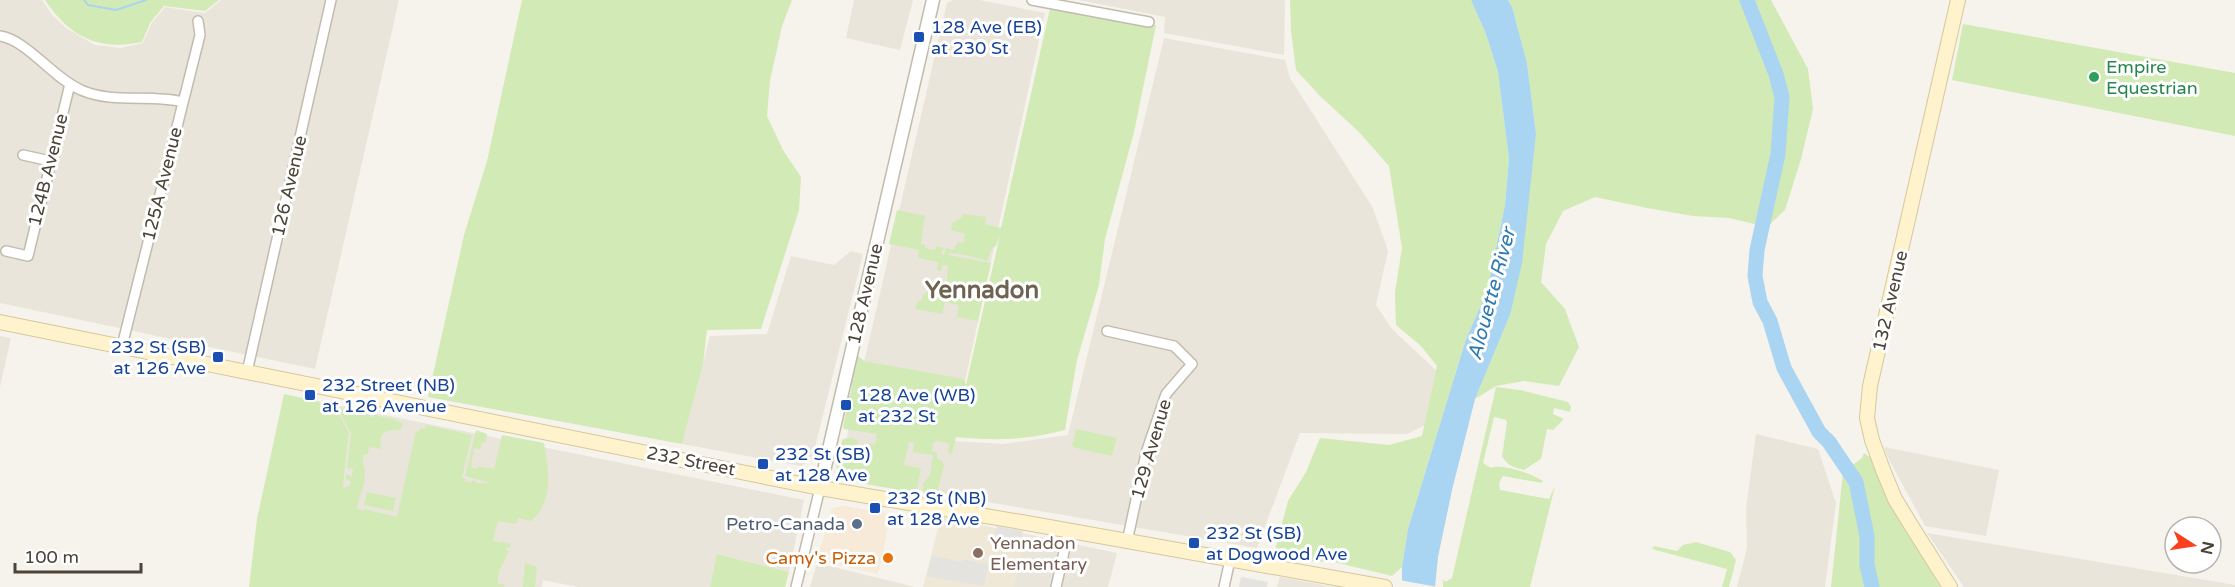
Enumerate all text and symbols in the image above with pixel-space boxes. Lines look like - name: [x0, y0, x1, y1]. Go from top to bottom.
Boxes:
- place label: 128 Ave (EB) at 230 St: [931, 16, 1042, 59]
- marker: 128 Ave (EB) at 230 St: [912, 30, 926, 44]
- place label: Empire Equestrian: [2106, 56, 2198, 99]
- marker: Empire Equestrian: [2087, 70, 2101, 84]
- street label: 124B Avenue: [23, 111, 73, 229]
- street label: 125A Avenue: [137, 125, 187, 243]
- street label: 126 Avenue: [267, 133, 311, 239]
- water label: Alouette River: [1463, 223, 1522, 363]
- street label: 128 Avenue: [843, 241, 887, 347]
- street label: 132 Avenue: [1868, 248, 1912, 354]
- district label: Yennadon: [925, 276, 1039, 305]
- place label: 232 St (SB) at 126 Ave: [111, 336, 206, 379]
- marker: 232 St (SB) at 126 Ave: [211, 350, 225, 364]
- place label: 232 Street (NB) at 126 Avenue: [322, 374, 455, 417]
- place label: 128 Ave (WB) at 232 St: [858, 384, 975, 427]
- marker: 232 Street (NB) at 126 Avenue: [303, 388, 317, 402]
- street label: 129 Avenue: [1126, 396, 1176, 502]
- marker: 128 Ave (WB) at 232 St: [839, 398, 853, 412]
- street label: 232 Street: [645, 442, 737, 480]
- place label: 232 St (SB) at 128 Ave: [775, 443, 870, 486]
- marker: 232 St (SB) at 128 Ave: [756, 457, 770, 471]
- place label: 232 St (NB) at 128 Ave: [887, 487, 986, 530]
- marker: 232 St (NB) at 128 Ave: [868, 501, 882, 515]
- place label: Petro-Canada: [726, 513, 845, 535]
- north arrow: [2163, 515, 2223, 575]
- marker: Petro-Canada: [850, 517, 864, 531]
- place label: 232 St (SB) at Dogwood Ave: [1206, 522, 1347, 565]
- place label: Yennadon Elementary: [990, 532, 1087, 575]
- scale bar: [15, 536, 141, 574]
- marker: 232 St (SB) at Dogwood Ave: [1187, 536, 1201, 550]
- text: N: [2196, 540, 2218, 556]
- text: 100 m: [24, 546, 79, 568]
- marker: Yennadon Elementary: [971, 546, 985, 560]
- place label: Camy's Pizza: [766, 547, 876, 569]
- marker: Camy's Pizza: [881, 551, 895, 565]

